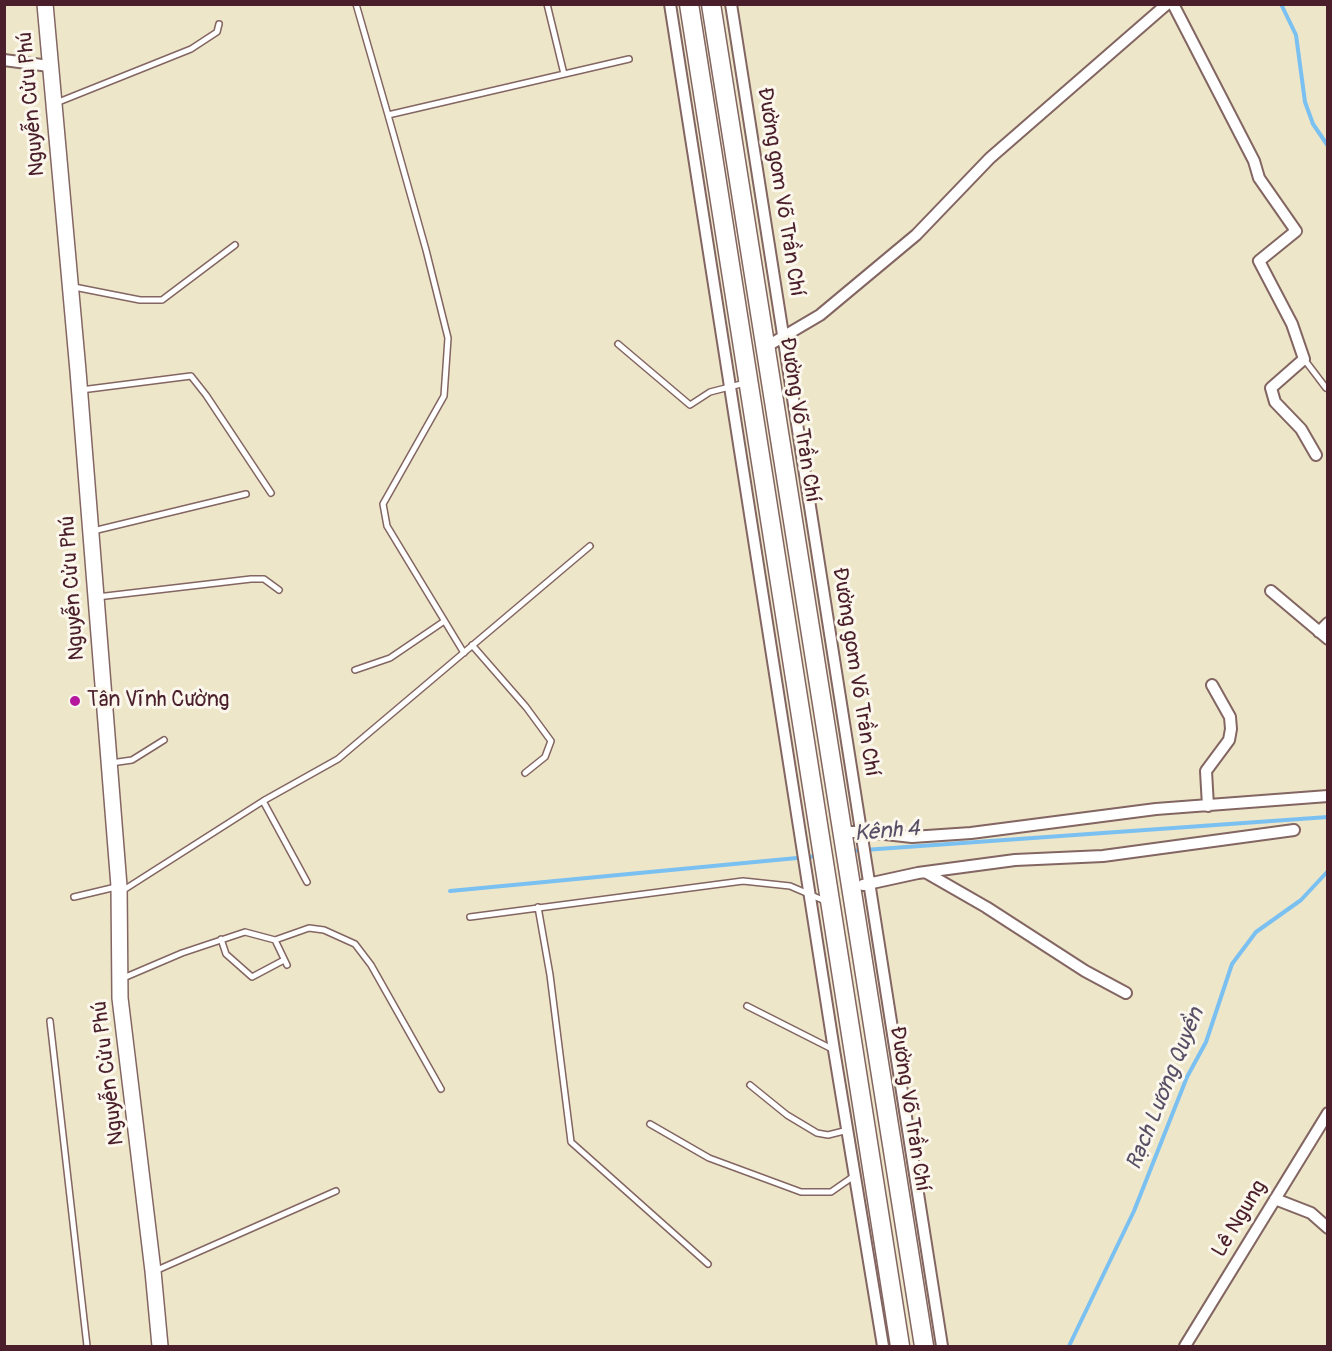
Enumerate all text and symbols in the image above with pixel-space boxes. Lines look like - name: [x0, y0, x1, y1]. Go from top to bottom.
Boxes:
- street label: Nguyễn Cửu Phú: [13, 31, 51, 177]
- street label: Đường gom Võ Trần Chí: [751, 86, 809, 298]
- street label: Đường Võ Trần Chí: [773, 336, 825, 504]
- street label: Nguyễn Cửu Phú: [55, 515, 91, 661]
- street label: Đường gom Võ Trần Chí: [826, 566, 884, 778]
- place label: Tân Vĩnh Cường: [87, 688, 229, 714]
- marker: Tân Vĩnh Cường: [68, 694, 82, 708]
- water label: Kênh 4: [853, 816, 921, 848]
- street label: Nguyễn Cửu Phú: [88, 999, 130, 1147]
- water label: Rạch Lương Quyền: [1122, 1004, 1210, 1174]
- street label: Đường Võ Trần Chí: [883, 1025, 935, 1193]
- street label: Lê Ngung: [1207, 1176, 1273, 1262]

